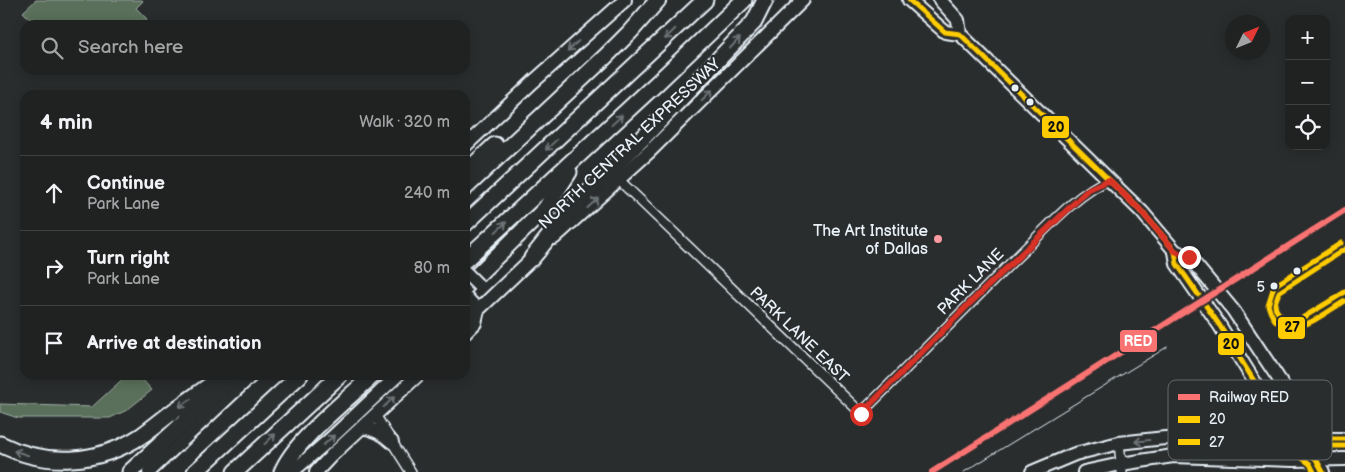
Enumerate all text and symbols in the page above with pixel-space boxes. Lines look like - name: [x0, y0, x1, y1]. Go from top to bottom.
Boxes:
- north arrow: [1225, 15, 1270, 60]
- map controls: [1285, 15, 1330, 150]
- button: +: [1285, 15, 1330, 60]
- search box: [20, 20, 470, 75]
- one-way arrow: [664, 28, 676, 40]
- icon: search: [38, 34, 66, 62]
- text: Search here: [78, 36, 183, 59]
- one-way arrow: [729, 36, 741, 49]
- one-way arrow: [567, 40, 580, 51]
- street label: NORTH CENTRAL EXPRESSWAY: [535, 54, 725, 233]
- button: −: [1285, 60, 1330, 105]
- unlabelled marker: [1010, 83, 1020, 93]
- one-way arrow: [701, 89, 713, 101]
- unlabelled marker: [1025, 97, 1035, 107]
- button: locate: [1285, 105, 1330, 150]
- text: 4 min: [40, 110, 93, 135]
- text: Walk · 320 m: [359, 113, 450, 132]
- one-way arrow: [611, 114, 624, 126]
- line badge: 20: [1041, 115, 1070, 139]
- text: 20: [1048, 119, 1065, 136]
- one-way arrow: [545, 139, 558, 151]
- text: Continue: [87, 172, 165, 195]
- icon: ahead: [40, 179, 68, 207]
- text: 240 m: [404, 184, 450, 203]
- text: Park Lane: [87, 195, 160, 214]
- one-way arrow: [586, 197, 599, 209]
- one-way arrow: [494, 221, 507, 233]
- place label: The Art Institute of Dallas: [813, 222, 929, 259]
- marker: The Art Institute of Dallas: [932, 233, 944, 245]
- street label: PARK LANE: [934, 245, 1008, 319]
- route end: [1178, 246, 1201, 269]
- text: Turn right: [87, 247, 170, 270]
- icon: right: [40, 254, 68, 282]
- text: 80 m: [414, 259, 450, 278]
- unlabelled marker: [1292, 266, 1302, 276]
- text: Park Lane: [87, 270, 160, 289]
- place label: 5: [1256, 278, 1265, 297]
- marker: 5: [1269, 281, 1279, 291]
- street label: PARK LANE EAST: [746, 283, 853, 387]
- line badge: 27: [1277, 316, 1306, 340]
- text: 27: [1284, 319, 1300, 336]
- icon: arrive: [40, 329, 68, 357]
- line badge: RED: [1119, 329, 1158, 353]
- text: Arrive at destination: [87, 332, 262, 355]
- line badge: 20: [1217, 332, 1245, 356]
- text: RED: [1124, 333, 1152, 350]
- text: 20: [1223, 336, 1240, 353]
- legend: [1168, 380, 1332, 460]
- text: Railway RED: [1209, 389, 1289, 406]
- one-way arrow: [383, 396, 395, 408]
- one-way arrow: [178, 398, 192, 408]
- route start: [850, 403, 873, 426]
- text: 20: [1209, 411, 1226, 428]
- one-way arrow: [264, 433, 277, 445]
- one-way arrow: [323, 434, 336, 446]
- text: 27: [1209, 434, 1224, 451]
- one-way arrow: [1134, 436, 1150, 446]
- one-way arrow: [14, 448, 30, 457]

